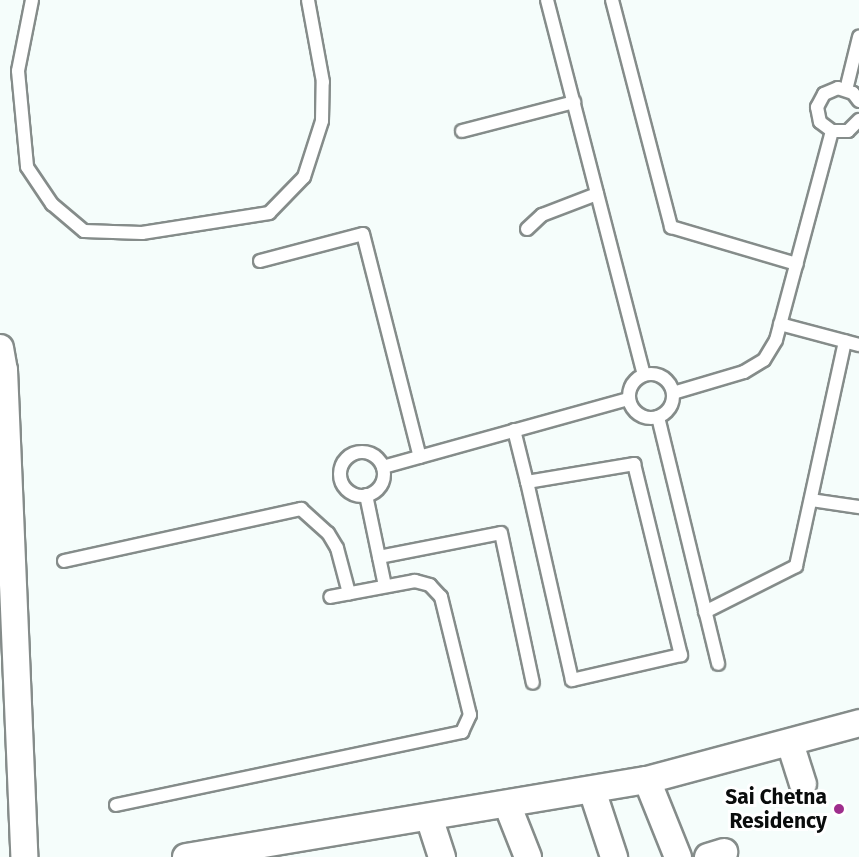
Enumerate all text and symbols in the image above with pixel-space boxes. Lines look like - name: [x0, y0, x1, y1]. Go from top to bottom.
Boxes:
- place label: Sai Chetna Residency: [725, 784, 827, 834]
- marker: Sai Chetna Residency: [832, 802, 846, 816]

